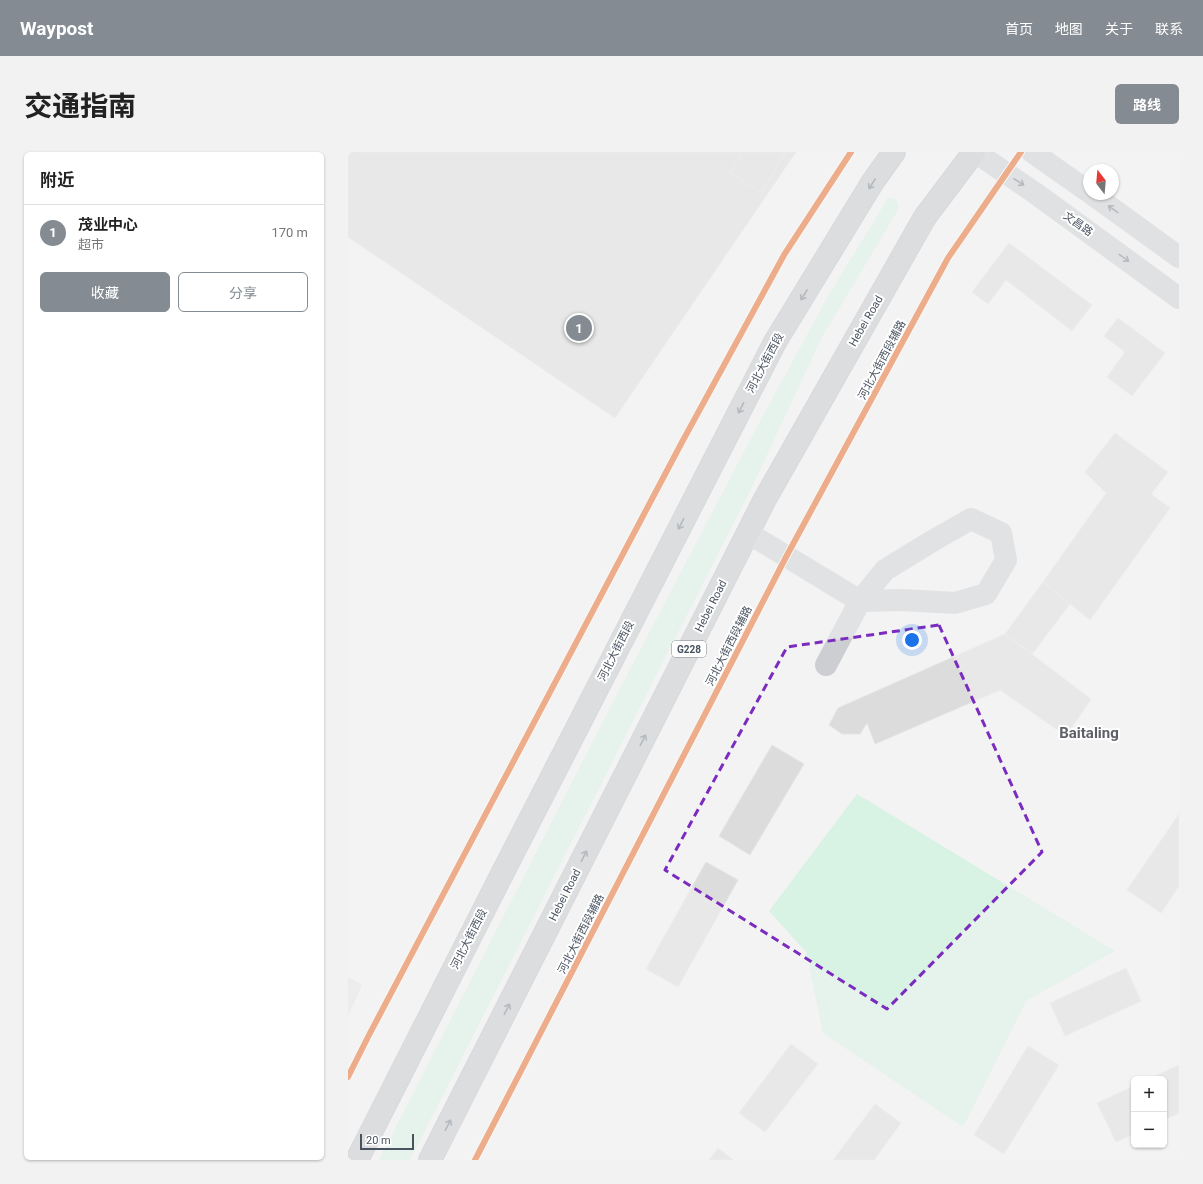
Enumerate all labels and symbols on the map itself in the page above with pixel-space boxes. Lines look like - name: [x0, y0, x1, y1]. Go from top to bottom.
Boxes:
- north arrow: [1083, 164, 1119, 200]
- one-way arrow: [868, 178, 876, 189]
- one-way arrow: [1013, 178, 1024, 186]
- one-way arrow: [1108, 205, 1119, 214]
- street label: 文昌路: [1061, 209, 1095, 239]
- one-way arrow: [1119, 254, 1130, 262]
- one-way arrow: [799, 289, 807, 301]
- street label: Hebei Road: [846, 293, 886, 349]
- pin: 1: [566, 313, 592, 343]
- street label: 河北大街西段辅路: [856, 318, 908, 402]
- street label: 河北大街西段: [744, 331, 786, 395]
- one-way arrow: [736, 402, 744, 414]
- one-way arrow: [677, 518, 685, 530]
- street label: Hebei Road: [692, 578, 730, 634]
- street label: 河北大街西段辅路: [703, 604, 755, 688]
- street label: 河北大街西段: [595, 619, 637, 683]
- your location: [902, 630, 922, 650]
- road number: G228: [672, 641, 706, 657]
- district label: Baitaling: [1059, 724, 1119, 742]
- one-way arrow: [640, 734, 647, 746]
- one-way arrow: [581, 850, 588, 862]
- street label: Hebei Road: [546, 867, 584, 923]
- street label: 河北大街西段辅路: [555, 892, 607, 976]
- street label: 河北大街西段: [448, 907, 490, 971]
- one-way arrow: [503, 1003, 511, 1015]
- one-way arrow: [445, 1119, 452, 1131]
- scale bar: [360, 1132, 414, 1151]

